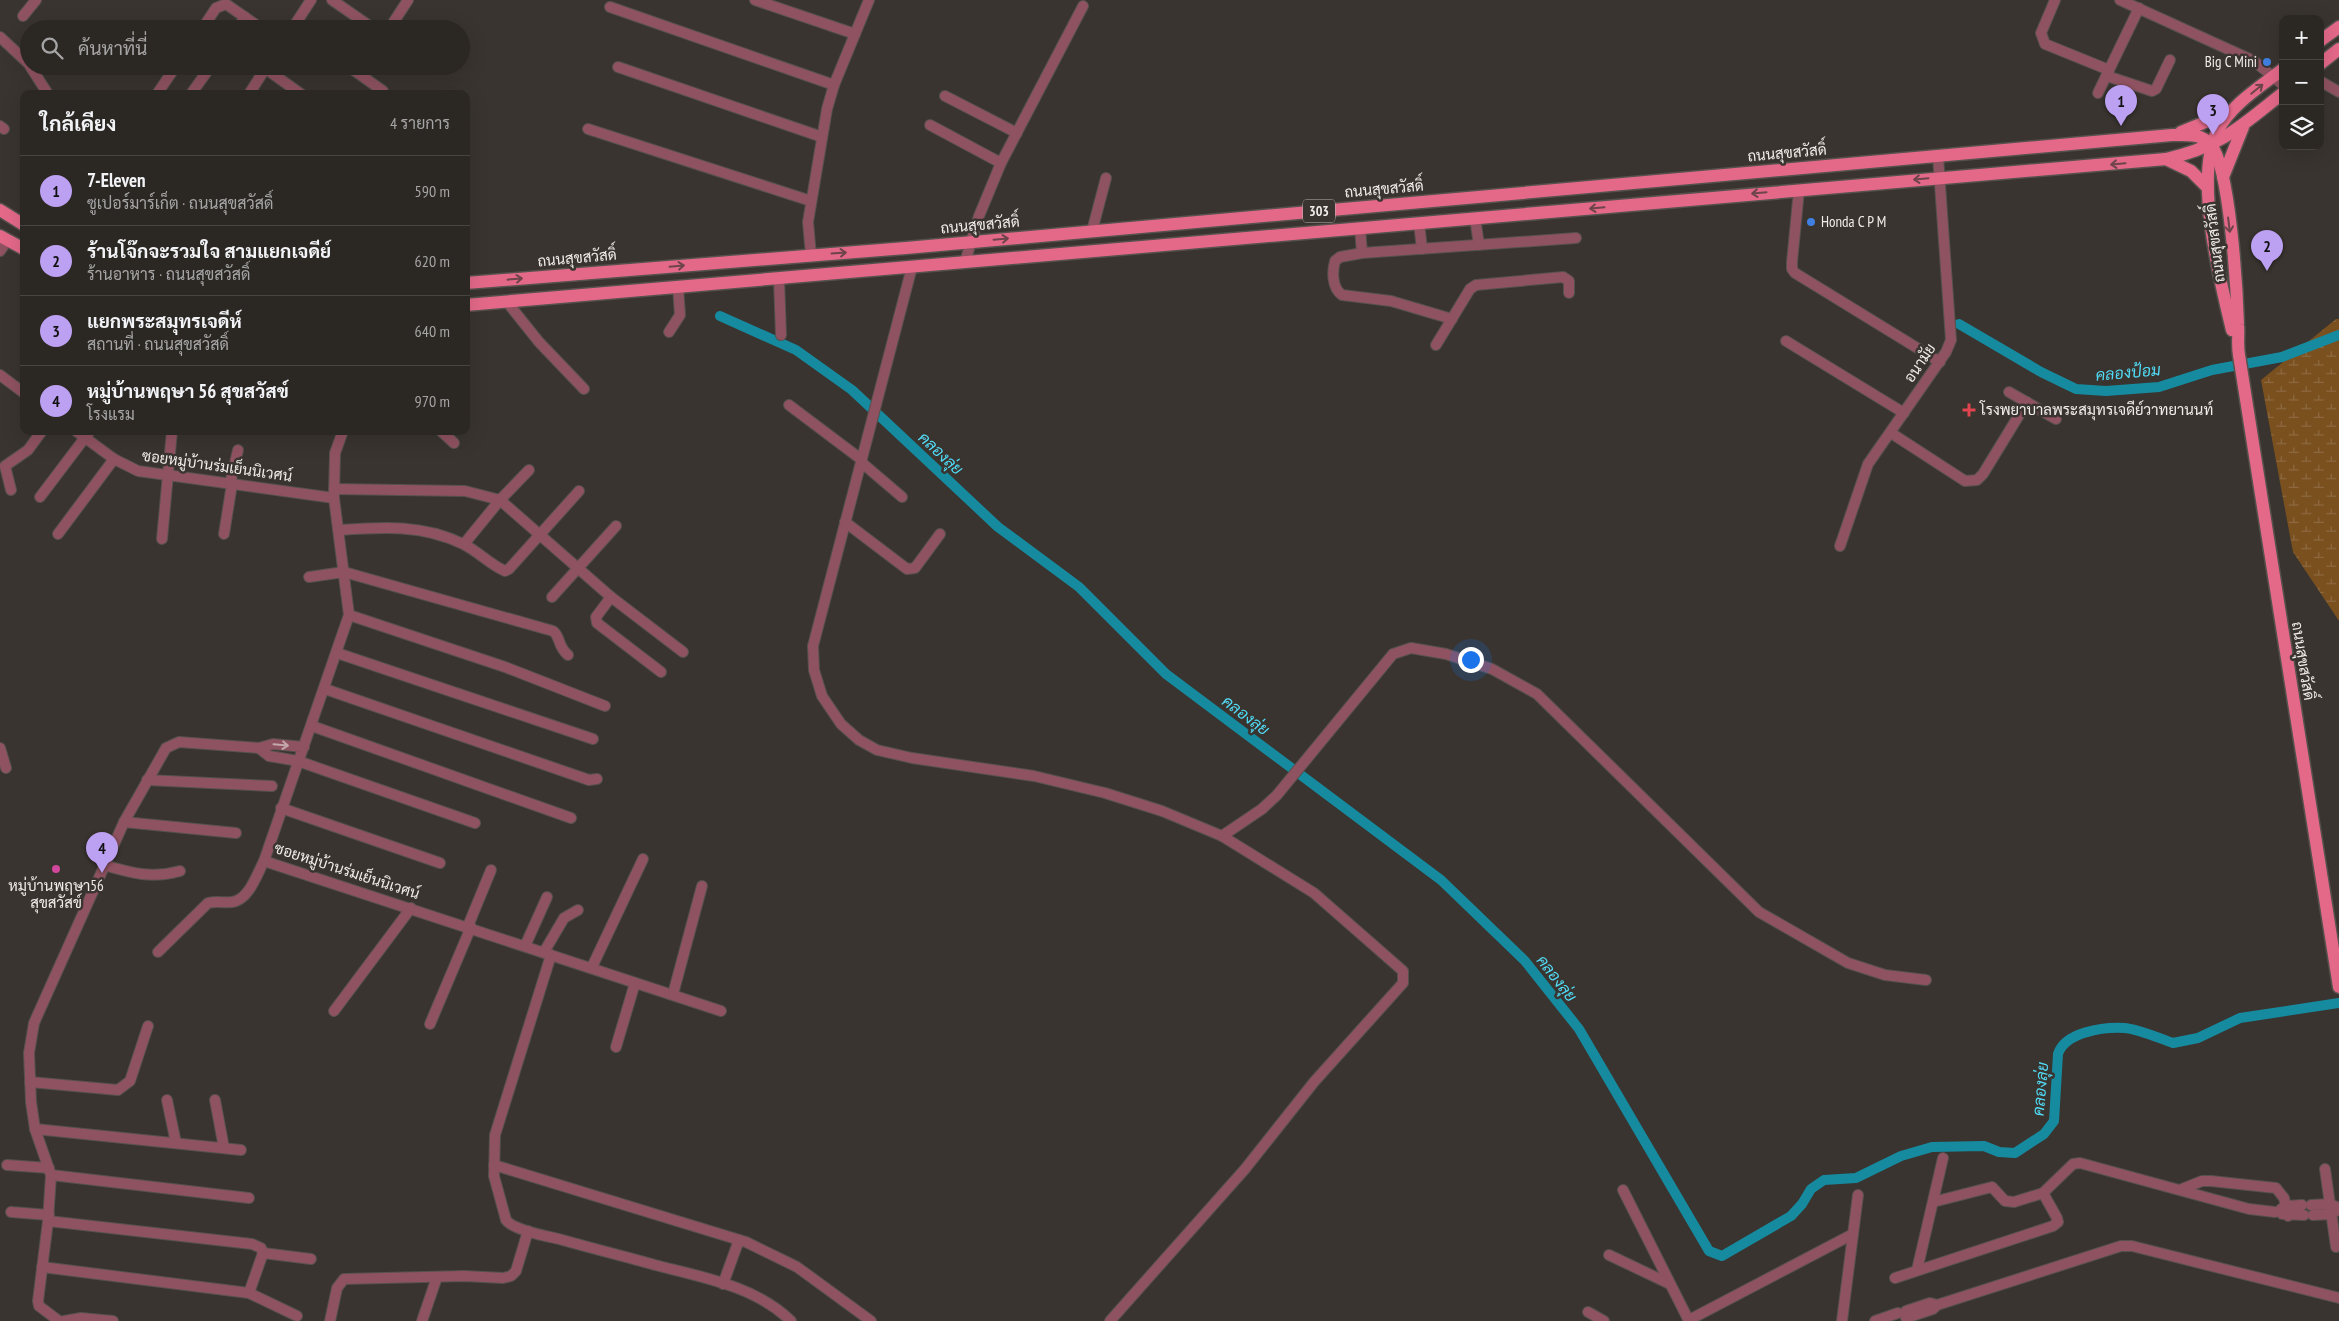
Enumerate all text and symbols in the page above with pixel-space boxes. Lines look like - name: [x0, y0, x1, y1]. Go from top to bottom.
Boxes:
- map controls: [2279, 15, 2324, 150]
- button: +: [2279, 15, 2324, 60]
- search box: [20, 20, 470, 75]
- icon: search: [38, 34, 66, 62]
- text: ค้นหาที่นี่: [78, 36, 147, 60]
- place label: Big C Mini: [2205, 52, 2257, 71]
- marker: Big C Mini: [2261, 56, 2273, 68]
- button: −: [2279, 60, 2324, 105]
- one-way arrow: [2250, 84, 2263, 95]
- pin: 1: [2105, 85, 2137, 126]
- pin: 3: [2197, 94, 2229, 135]
- button: layers: [2279, 105, 2324, 150]
- text: ใกล้เคียง: [40, 110, 116, 137]
- text: 4 รายการ: [390, 113, 450, 133]
- street label: ถนนสุขสวัสดิ์: [1746, 134, 1828, 167]
- one-way arrow: [2110, 159, 2126, 168]
- text: 7-Eleven: [87, 168, 146, 192]
- street label: ถนนสุขสวัสดิ์: [1343, 170, 1425, 203]
- one-way arrow: [1913, 175, 1929, 184]
- text: 1: [52, 181, 60, 201]
- text: 590 m: [415, 181, 450, 201]
- one-way arrow: [1751, 188, 1767, 198]
- text: ซูเปอร์มาร์เก็ต · ถนนสุขสวัสดิ์: [87, 193, 274, 213]
- road number: 303: [1303, 200, 1335, 222]
- street label: ถนนสุขสวัสดิ์: [2195, 202, 2231, 284]
- one-way arrow: [1589, 203, 1605, 213]
- street label: ถนนสุขสวัสดิ์: [939, 206, 1021, 239]
- place label: Honda C P M: [1821, 212, 1886, 231]
- marker: Honda C P M: [1805, 216, 1817, 228]
- one-way arrow: [2224, 217, 2234, 233]
- pin: 2: [2251, 230, 2283, 271]
- one-way arrow: [992, 235, 1008, 244]
- text: ร้านโจ๊กจะรวมใจ สามแยกเจดีย์: [87, 239, 331, 263]
- street label: ถนนสุขสวัสดิ์: [536, 239, 618, 272]
- one-way arrow: [830, 248, 846, 258]
- text: 2: [52, 251, 60, 271]
- text: 620 m: [415, 251, 450, 271]
- one-way arrow: [669, 261, 685, 271]
- text: ร้านอาหาร · ถนนสุขสวัสดิ์: [87, 264, 250, 284]
- one-way arrow: [507, 275, 523, 284]
- text: แยกพระสมุทรเจดีห์: [87, 309, 242, 333]
- text: 3: [52, 321, 60, 341]
- text: 640 m: [415, 321, 450, 341]
- text: สถานที่ · ถนนสุขสวัสดิ์: [87, 334, 229, 354]
- street label: อนามัย: [1900, 339, 1940, 386]
- water label: คลองป้อม: [2095, 359, 2162, 385]
- text: หมู่บ้านพฤษา 56 สุขสวัสข์: [87, 379, 289, 403]
- text: 4: [52, 391, 60, 411]
- text: 970 m: [415, 391, 450, 411]
- place label: โรงพยาบาลพระสมุทรเจดีย์วาทยานนท์: [1979, 400, 2213, 421]
- marker: โรงพยาบาลพระสมุทรเจดีย์วาทยานนท์: [1962, 403, 1976, 417]
- text: โรงแรม: [87, 404, 135, 424]
- water label: คลองลุ่ย: [913, 427, 968, 480]
- street label: ซอยหมู่บ้านร่มเย็นนิเวศน์: [141, 445, 294, 486]
- street label: ถนนสุขสวัสดิ์: [2286, 619, 2324, 702]
- your location: [1458, 647, 1484, 673]
- water label: คลองลุ่ย: [1217, 691, 1274, 741]
- one-way arrow: [273, 740, 289, 750]
- pin: 4: [86, 832, 118, 873]
- street label: ซอยหมู่บ้านร่มเย็นนิเวศน์: [272, 837, 422, 904]
- marker: หมู่บ้านพฤษา56 สุขสวัสข์: [50, 863, 62, 875]
- place label: หมู่บ้านพฤษา56 สุขสวัสข์: [8, 876, 104, 914]
- water label: คลองลุ่ย: [1531, 951, 1582, 1007]
- water label: คลองลุ่ย: [2028, 1061, 2054, 1117]

